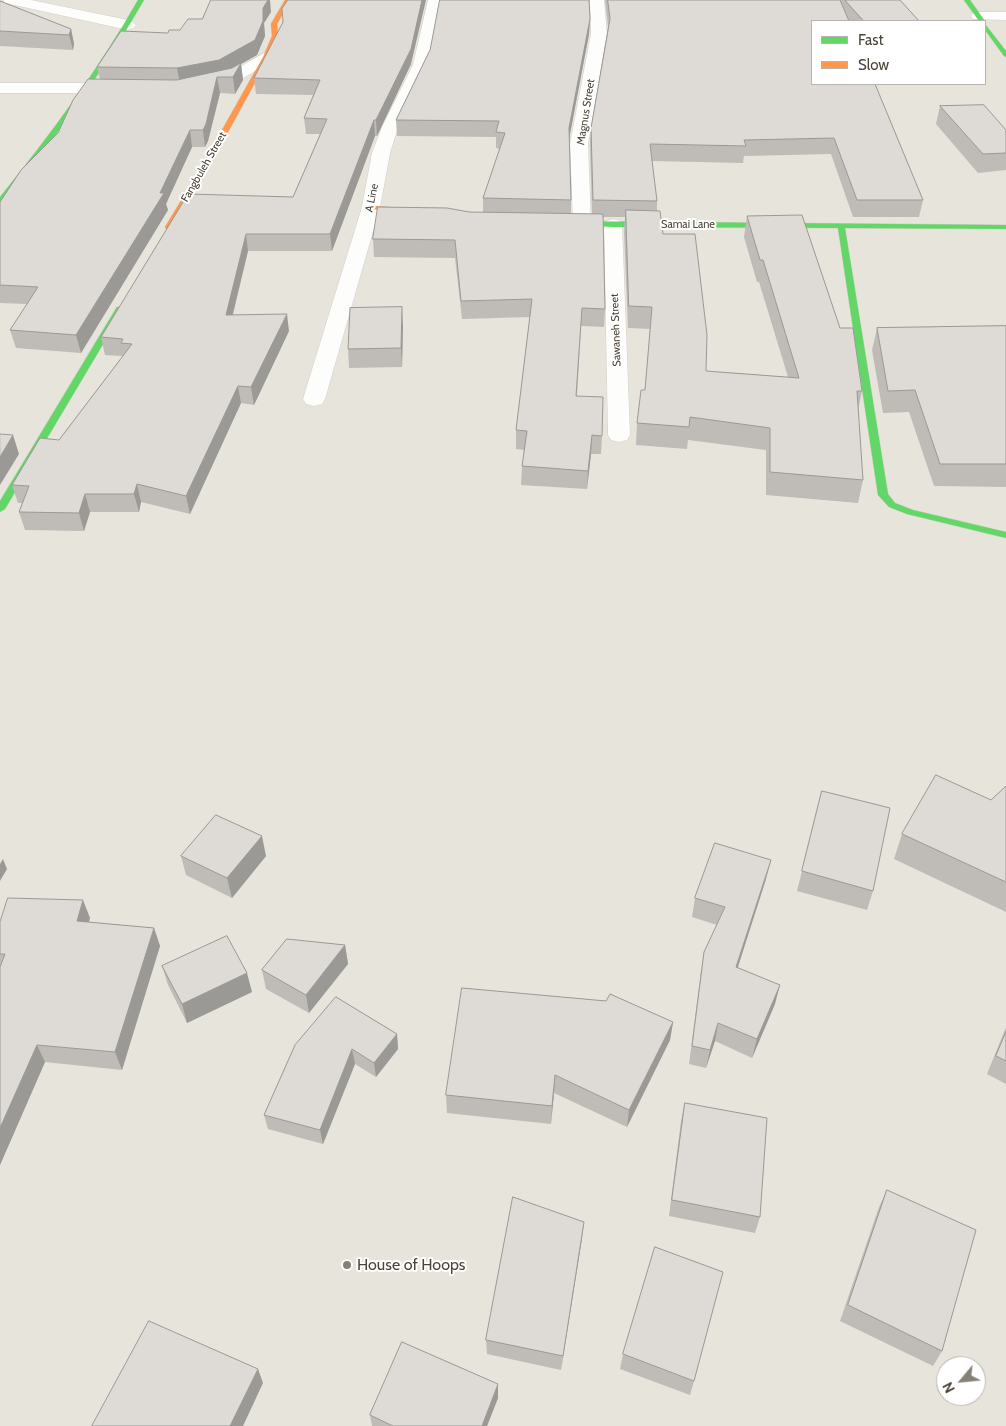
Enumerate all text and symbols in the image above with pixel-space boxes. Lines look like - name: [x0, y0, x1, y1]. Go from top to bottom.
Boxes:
- legend: [811, 20, 986, 85]
- text: Fast: [858, 31, 883, 49]
- text: Slow: [858, 56, 889, 74]
- street label: Magnus Street: [574, 78, 598, 146]
- street label: Fangbuleh Street: [179, 130, 229, 204]
- street label: A Line: [363, 183, 381, 213]
- street label: Samai Lane: [661, 218, 715, 232]
- street label: Sawaneh Street: [608, 293, 624, 367]
- place label: House of Hoops: [357, 1255, 465, 1275]
- marker: House of Hoops: [341, 1259, 353, 1271]
- north arrow: [936, 1356, 986, 1406]
- text: N: [938, 1379, 959, 1396]

